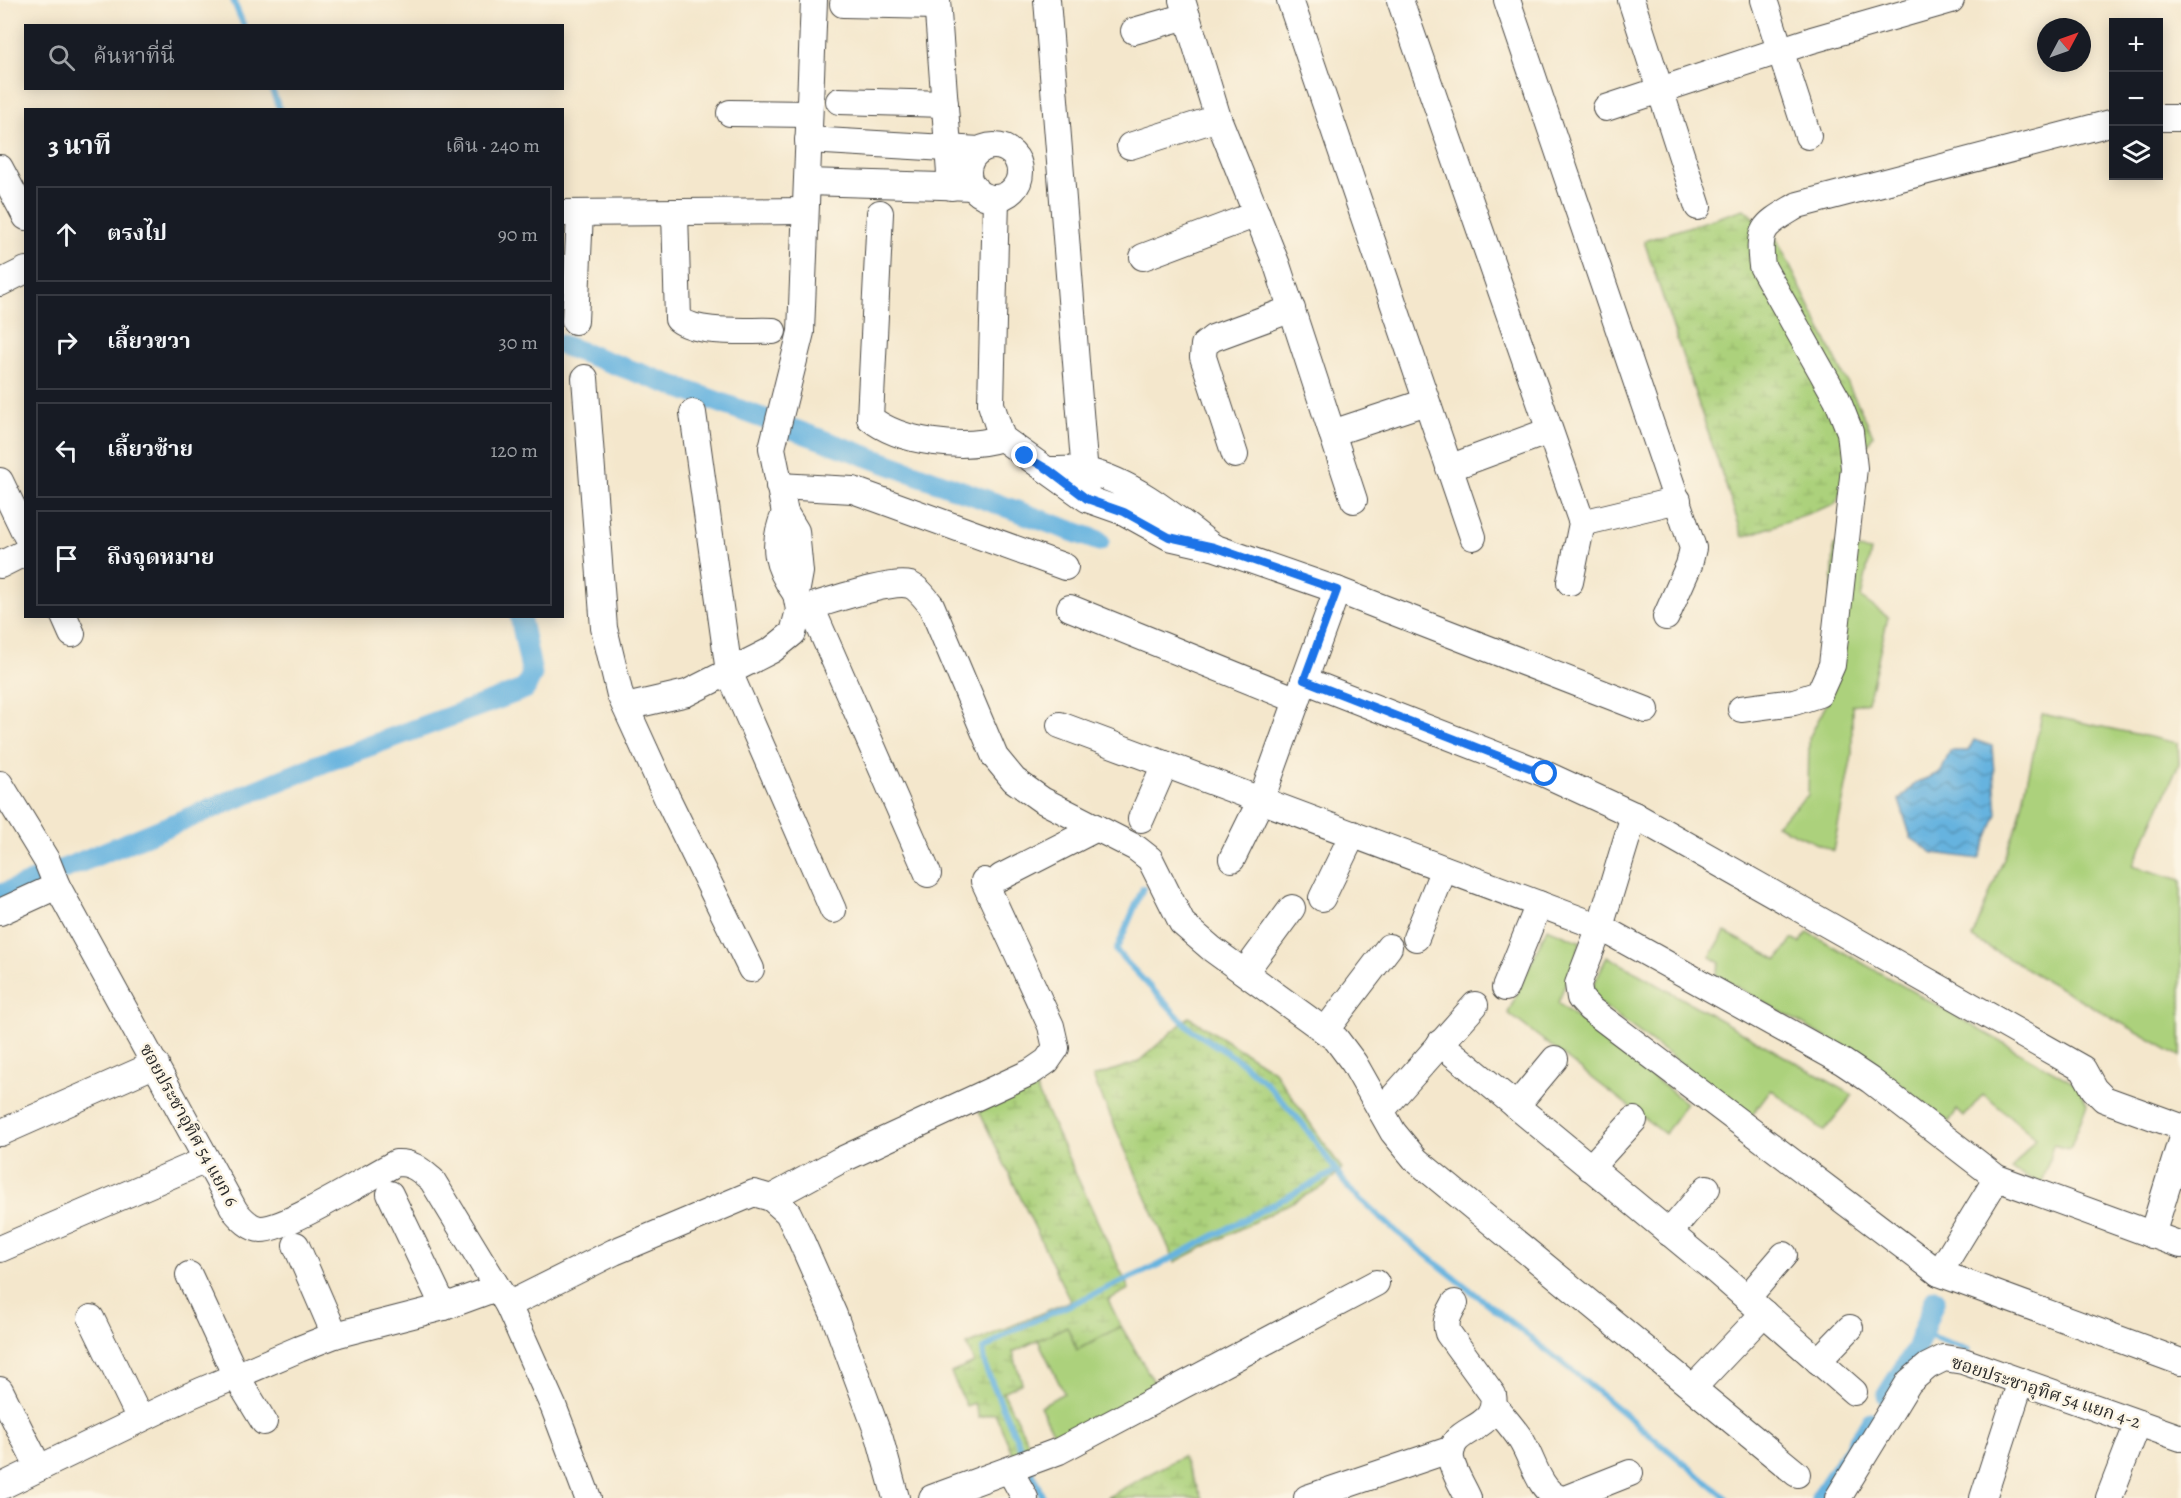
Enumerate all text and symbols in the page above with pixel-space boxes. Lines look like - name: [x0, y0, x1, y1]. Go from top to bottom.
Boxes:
- north arrow: [2037, 18, 2091, 72]
- map controls: [2109, 18, 2163, 180]
- button: +: [2109, 18, 2163, 72]
- search box: [24, 24, 564, 90]
- icon: search: [45, 41, 78, 74]
- text: ค้นหาที่นี่: [93, 41, 175, 71]
- button: −: [2109, 72, 2163, 126]
- button: layers: [2109, 126, 2163, 180]
- text: 3 นาที: [48, 128, 111, 163]
- text: เดิน · 240 m: [446, 132, 540, 159]
- icon: ahead: [50, 218, 83, 251]
- text: ตรงไป: [107, 218, 167, 248]
- text: 90 m: [498, 221, 538, 248]
- icon: right: [50, 326, 83, 359]
- text: เลี้ยวขวา: [107, 326, 191, 356]
- text: 30 m: [498, 329, 538, 356]
- icon: left: [50, 434, 83, 467]
- text: เลี้ยวซ้าย: [107, 434, 193, 464]
- text: 120 m: [490, 437, 538, 464]
- route end: [1011, 442, 1037, 468]
- icon: arrive: [50, 542, 83, 575]
- text: ถึงจุดหมาย: [107, 542, 214, 572]
- route start: [1531, 760, 1557, 786]
- street label: ซอยประชาอุทิศ 54 แยก 6: [134, 1039, 244, 1211]
- street label: ซอยประชาอุทิศ 54 แยก 4-2: [1948, 1350, 2144, 1434]

